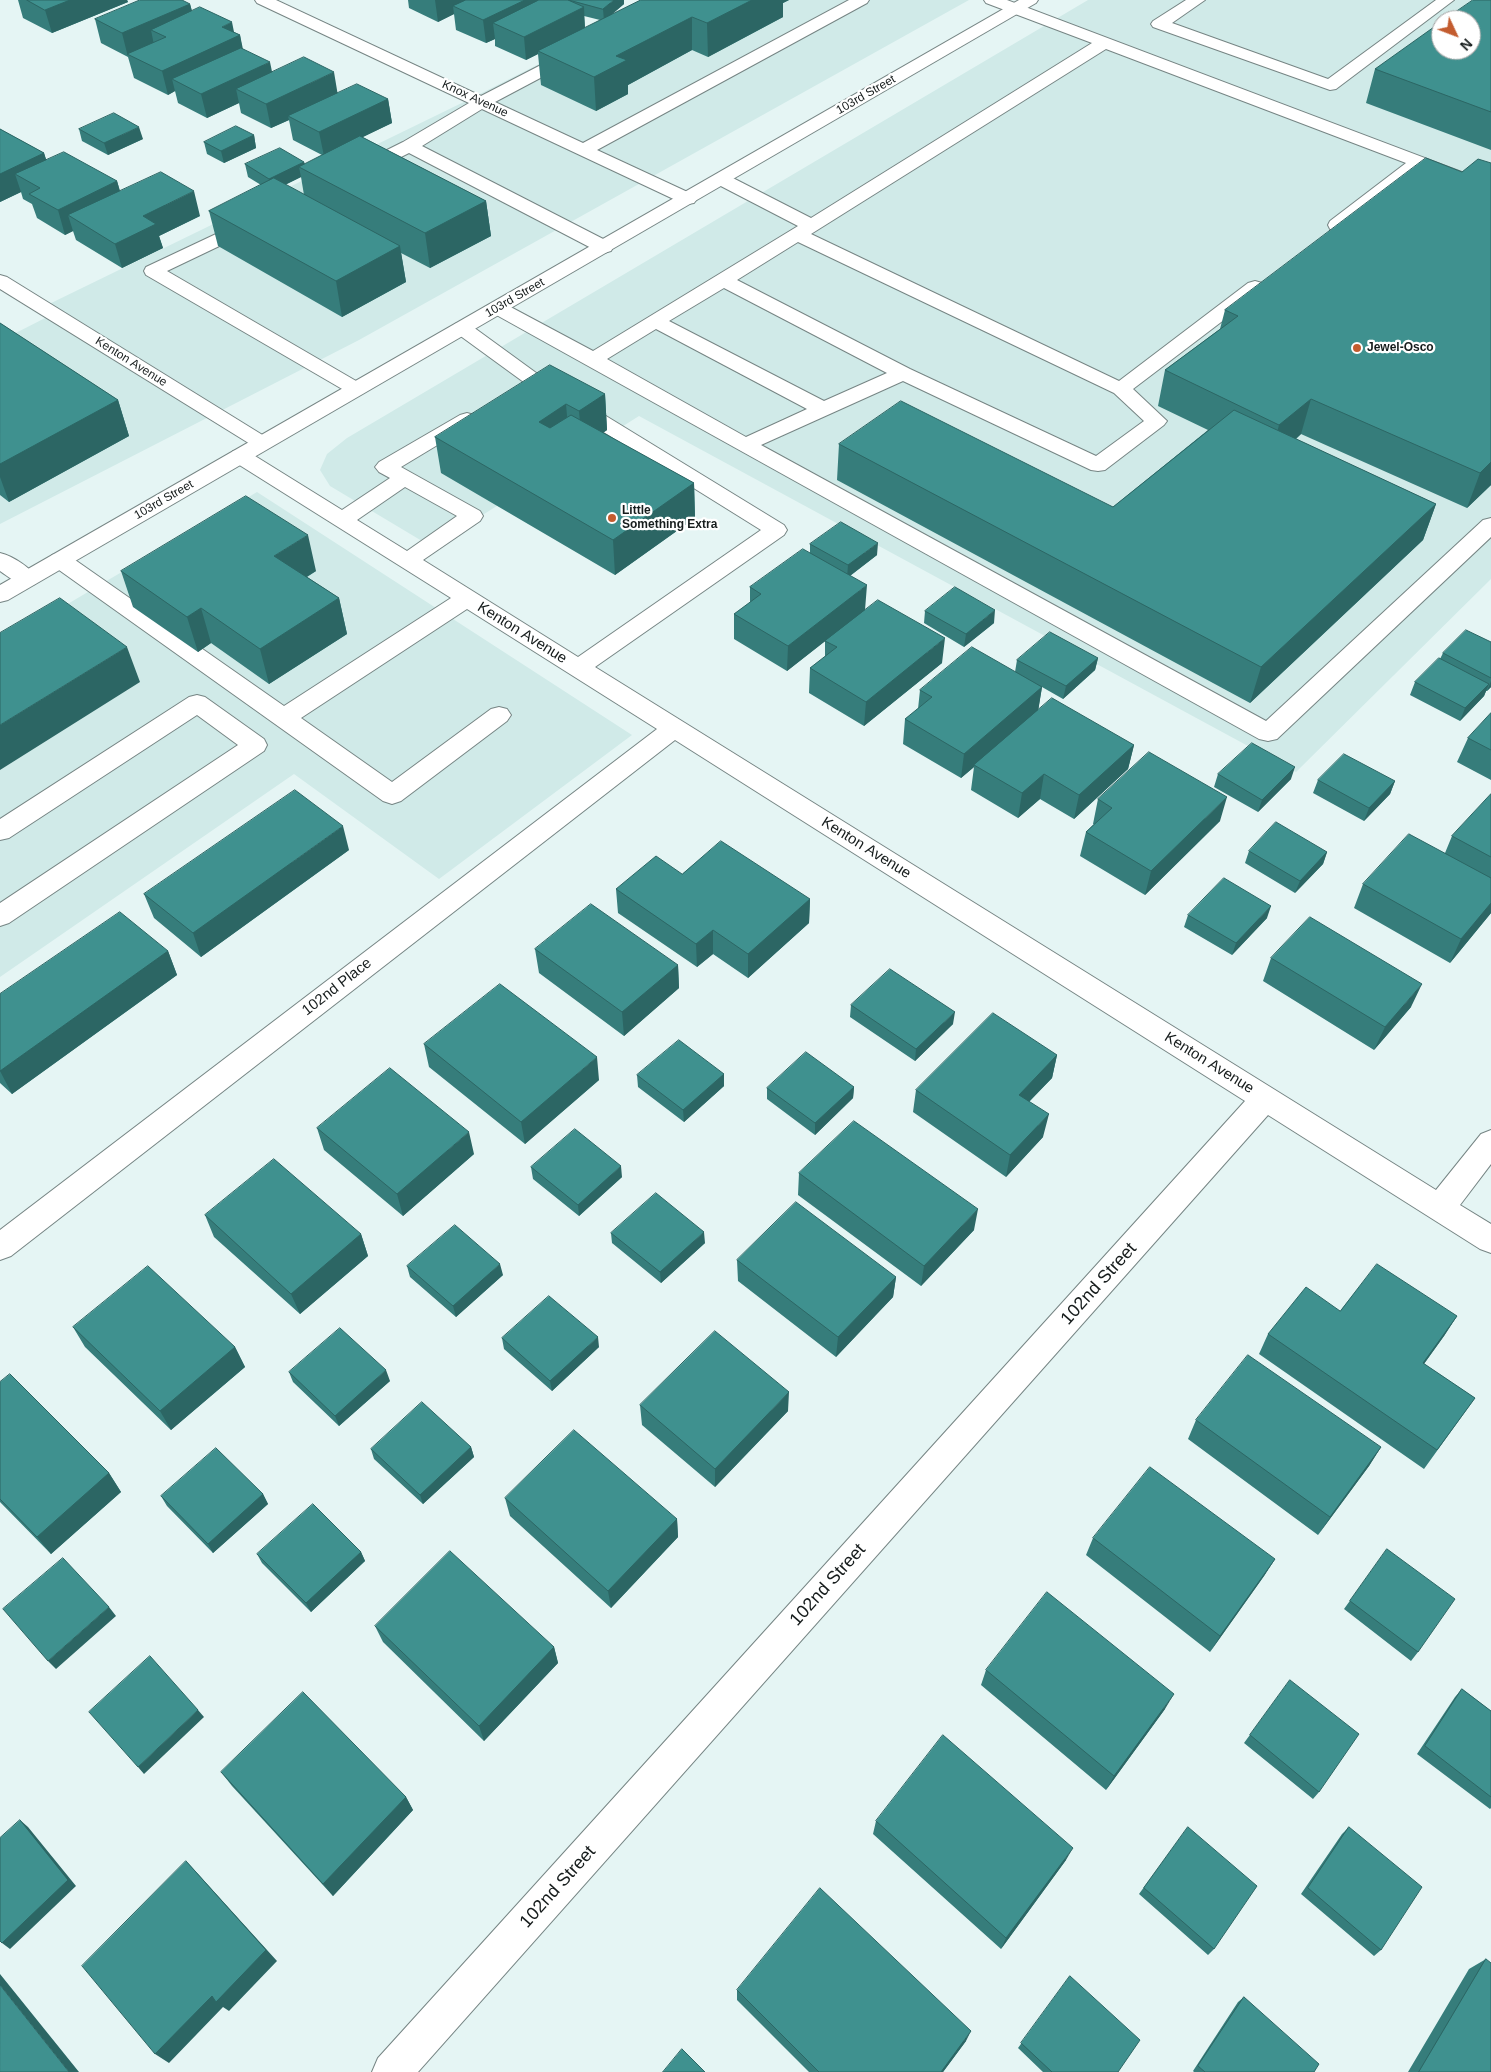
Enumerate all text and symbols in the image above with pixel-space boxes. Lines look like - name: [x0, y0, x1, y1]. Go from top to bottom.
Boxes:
- north arrow: [1431, 10, 1481, 60]
- text: N: [1457, 35, 1476, 54]
- street label: 103rd Street: [834, 72, 898, 118]
- street label: Knox Avenue: [440, 77, 510, 121]
- street label: 103rd Street: [483, 275, 547, 321]
- street label: Kenton Avenue: [92, 334, 170, 390]
- place label: Jewel-Osco: [1367, 341, 1434, 355]
- marker: Jewel-Osco: [1351, 342, 1363, 354]
- street label: 103rd Street: [132, 477, 196, 523]
- place label: Little Something Extra: [622, 504, 717, 532]
- marker: Little Something Extra: [606, 512, 618, 524]
- street label: Kenton Avenue: [474, 598, 570, 668]
- street label: Kenton Avenue: [818, 813, 914, 883]
- street label: 102nd Place: [299, 954, 375, 1020]
- street label: Kenton Avenue: [1161, 1028, 1257, 1098]
- street label: 102nd Street: [1056, 1238, 1142, 1330]
- street label: 102nd Street: [785, 1539, 871, 1631]
- street label: 102nd Street: [515, 1841, 601, 1933]

